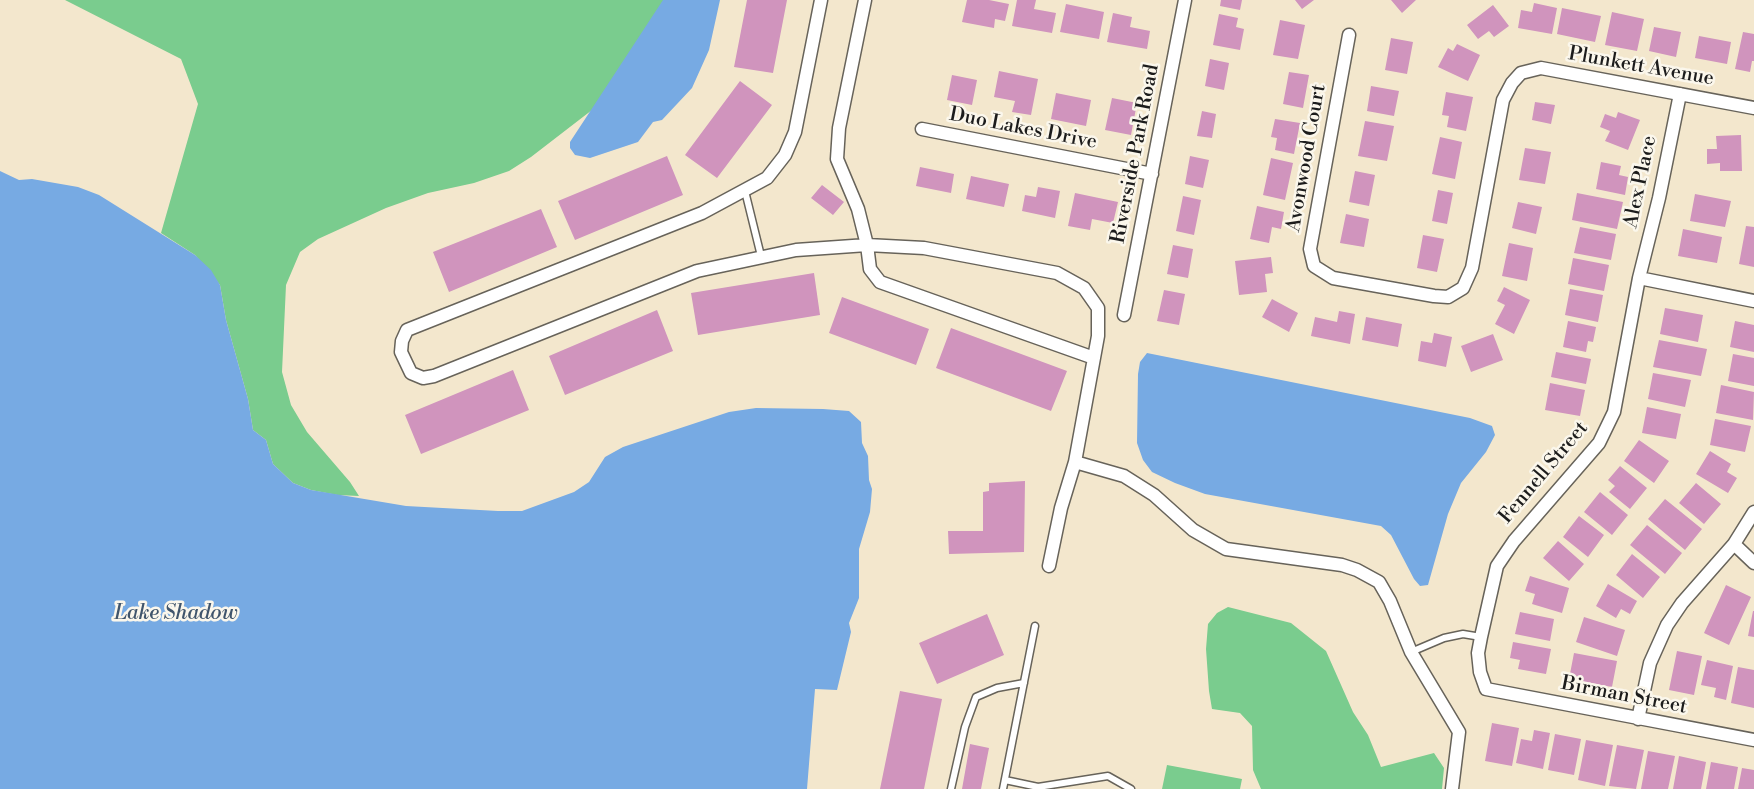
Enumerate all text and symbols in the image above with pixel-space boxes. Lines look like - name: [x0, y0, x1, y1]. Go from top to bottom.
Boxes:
- street label: Plunkett Avenue: [1566, 42, 1716, 92]
- street label: Riverside Park Road: [1107, 62, 1165, 246]
- street label: Avonwood Court: [1282, 82, 1332, 234]
- street label: Duo Lakes Drive: [947, 103, 1099, 155]
- street label: Alex Place: [1620, 134, 1662, 230]
- street label: Fennell Street: [1494, 417, 1594, 529]
- water label: Lake Shadow: [114, 601, 238, 627]
- street label: Birman Street: [1559, 672, 1689, 720]

